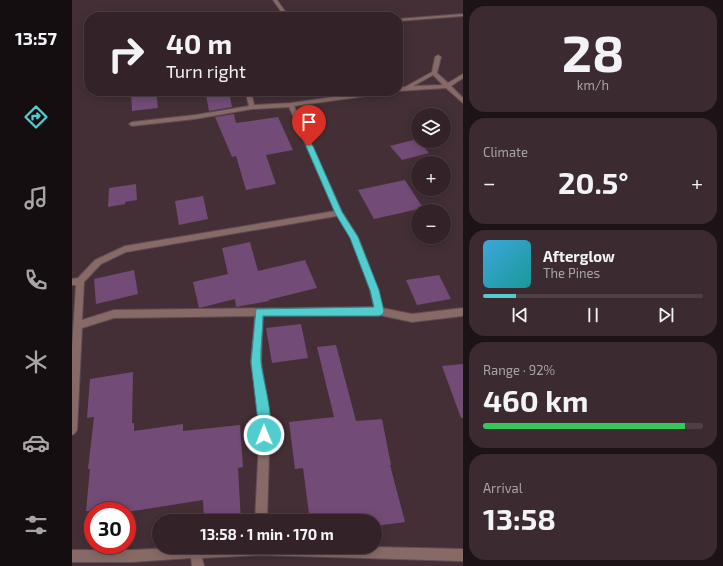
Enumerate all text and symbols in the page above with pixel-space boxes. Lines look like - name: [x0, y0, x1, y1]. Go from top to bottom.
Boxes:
- text: 28: [562, 20, 624, 82]
- text: 40 m: [166, 26, 232, 60]
- text: 13:57: [15, 27, 57, 49]
- icon: right: [100, 28, 152, 80]
- text: Turn right: [166, 60, 246, 82]
- text: km/h: [577, 77, 609, 93]
- icon: directions: [22, 103, 50, 131]
- pin: [292, 105, 326, 146]
- map controls: [411, 108, 451, 244]
- button: layers: [411, 108, 451, 148]
- icon: arrive: [298, 111, 320, 133]
- text: Climate: [483, 144, 528, 160]
- button: +: [411, 156, 451, 196]
- text: 20.5°: [558, 164, 629, 200]
- text: −: [483, 169, 496, 195]
- text: +: [691, 169, 703, 195]
- icon: music: [22, 184, 50, 212]
- button: −: [411, 204, 451, 244]
- text: Afterglow: [543, 247, 615, 265]
- text: The Pines: [543, 265, 600, 281]
- icon: phone: [22, 266, 50, 294]
- icon: previous: [509, 304, 531, 326]
- icon: pause: [582, 304, 604, 326]
- icon: next: [655, 304, 677, 326]
- icon: climate: [22, 348, 50, 376]
- text: Range · 92%: [483, 362, 555, 378]
- text: 460 km: [483, 382, 588, 418]
- position arrow: [243, 414, 285, 456]
- icon: car: [22, 429, 50, 457]
- text: Arrival: [483, 480, 523, 496]
- text: 13:58: [483, 500, 556, 536]
- speed limit sign: 30: [84, 502, 136, 554]
- icon: filters: [22, 511, 50, 539]
- text: 13:58 · 1 min · 170 m: [200, 525, 334, 543]

